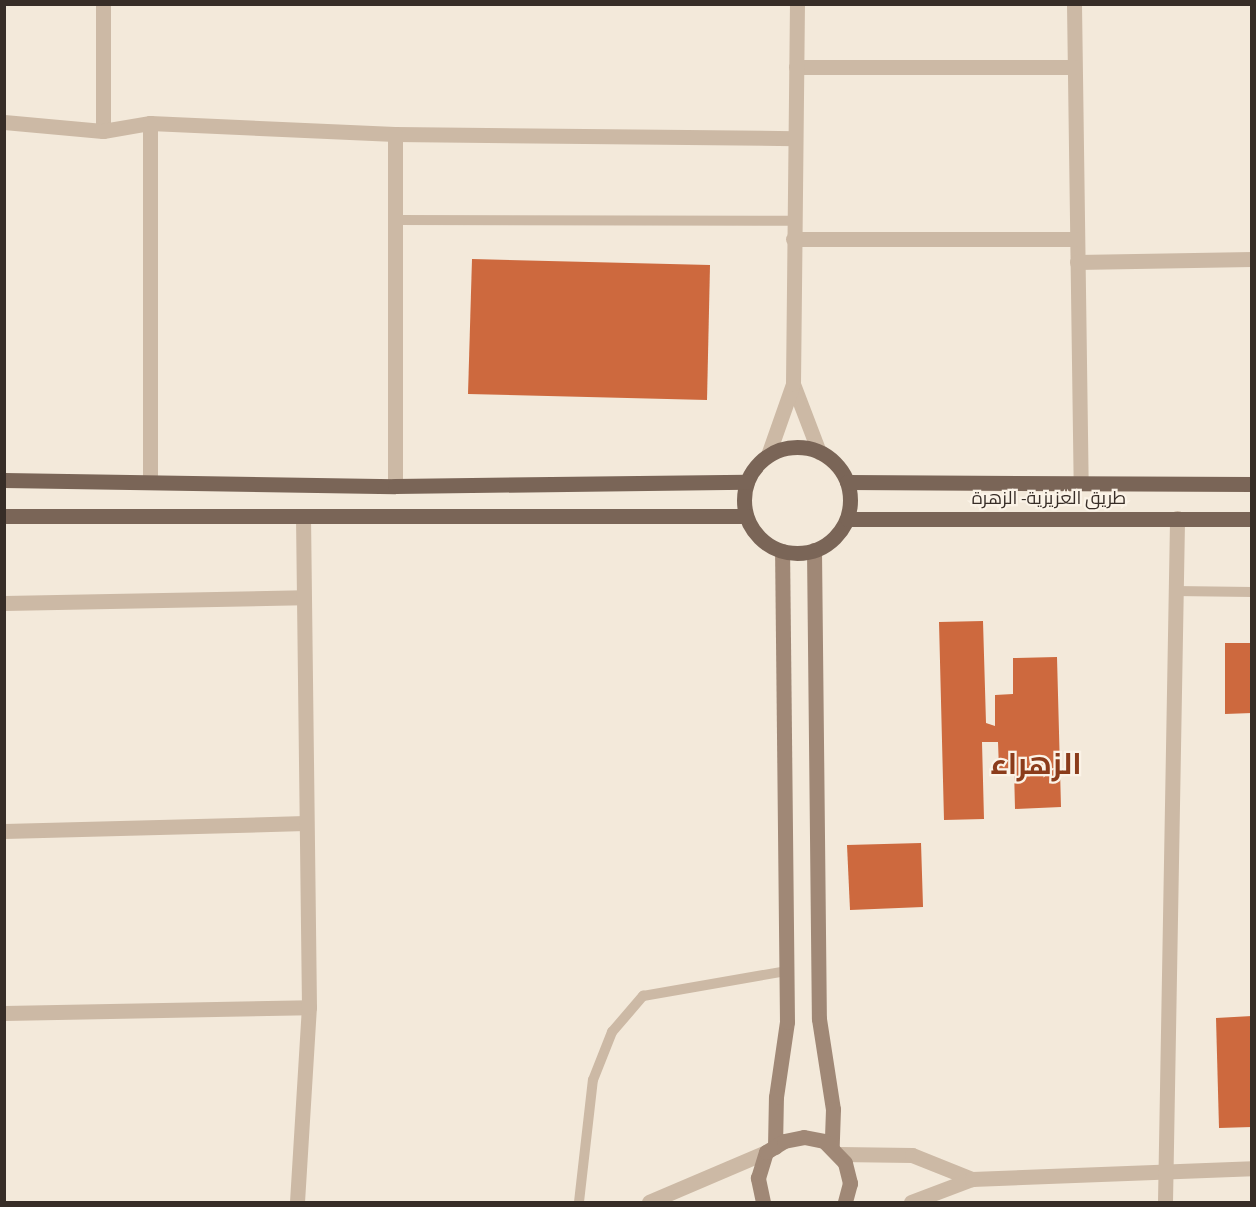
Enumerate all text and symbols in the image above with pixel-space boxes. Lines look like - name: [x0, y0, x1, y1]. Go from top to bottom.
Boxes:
- street label: طريق العزيزية- الزهرة: [972, 488, 1126, 510]
- district label: الزهراء: [990, 747, 1082, 783]

